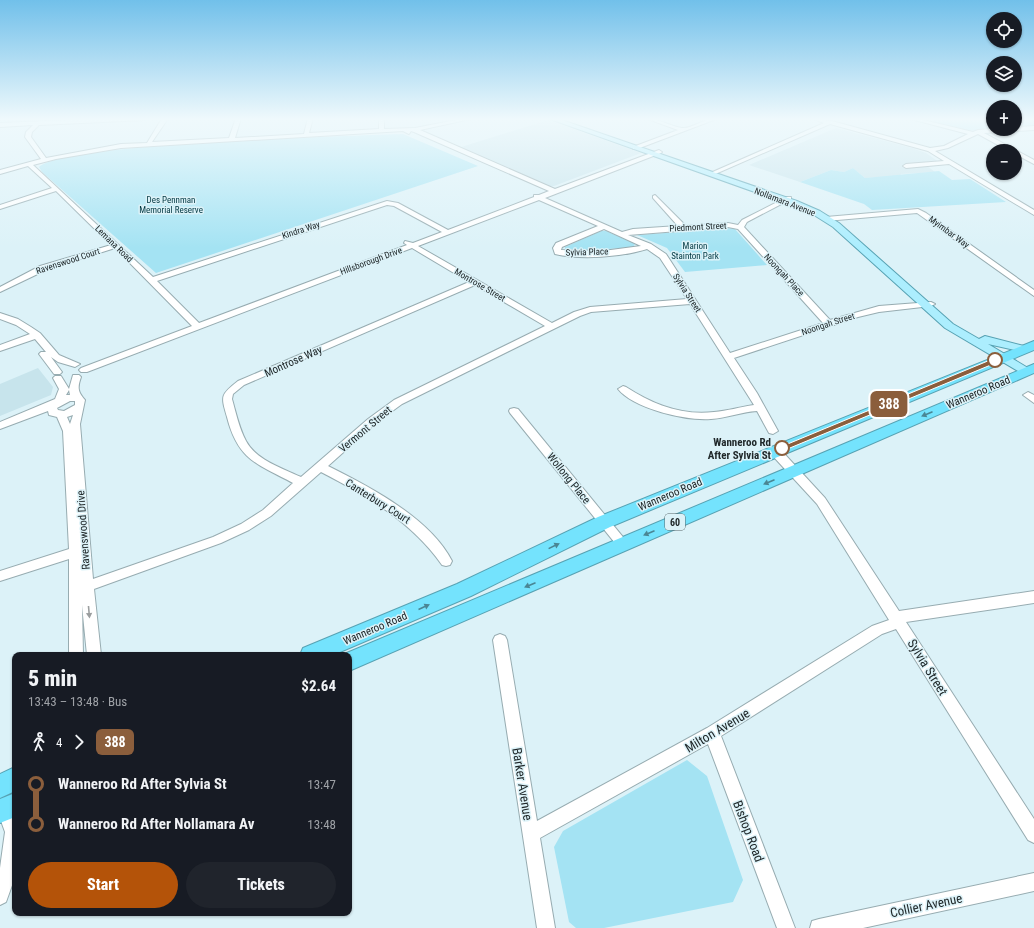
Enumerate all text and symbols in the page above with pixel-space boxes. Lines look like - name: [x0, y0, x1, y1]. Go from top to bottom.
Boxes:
- map controls: [986, 12, 1022, 180]
- button: locate: [986, 12, 1022, 48]
- button: layers: [986, 56, 1022, 92]
- button: +: [986, 100, 1022, 136]
- button: −: [986, 144, 1022, 180]
- street label: Nollamara Avenue: [753, 186, 817, 218]
- park label: Des Pennman Memorial Reserve: [139, 195, 203, 215]
- street label: Myimbar Way: [927, 214, 971, 250]
- street label: Kindra Way: [281, 219, 322, 241]
- street label: Piedmont Street: [669, 220, 727, 233]
- street label: Lemana Road: [93, 224, 135, 264]
- park label: Marion Stainton Park: [671, 241, 719, 261]
- street label: Hillsborough Drive: [339, 245, 403, 277]
- street label: Ravenswood Court: [35, 246, 101, 276]
- street label: Sylvia Place: [566, 246, 608, 258]
- street label: Noongah Place: [762, 252, 806, 298]
- street label: Montrose Street: [453, 266, 507, 304]
- street label: Sylvia Street: [671, 272, 703, 314]
- street label: Noongah Street: [800, 311, 856, 337]
- street label: Montrose Way: [262, 343, 324, 380]
- unlabelled marker: [987, 352, 1003, 368]
- street label: Wanneroo Road: [944, 373, 1012, 412]
- line badge: 388: [866, 391, 912, 417]
- text: 388: [878, 396, 900, 412]
- street label: Vermont Street: [336, 403, 394, 455]
- one-way arrow: [921, 411, 932, 417]
- place label: Wanneroo Rd After Sylvia St: [708, 436, 772, 462]
- marker: Wanneroo Rd After Sylvia St: [774, 440, 790, 456]
- street label: Wollong Place: [544, 450, 593, 506]
- street label: Wanneroo Road: [636, 475, 704, 514]
- street label: Canterbury Court: [343, 476, 412, 527]
- one-way arrow: [763, 479, 774, 485]
- street label: Ravenswood Drive: [74, 490, 93, 570]
- road number: 60: [665, 514, 685, 530]
- one-way arrow: [643, 531, 655, 537]
- one-way arrow: [548, 543, 560, 549]
- one-way arrow: [523, 582, 535, 588]
- one-way arrow: [418, 604, 429, 610]
- one-way arrow: [85, 606, 92, 618]
- street label: Wanneroo Road: [341, 609, 409, 648]
- street label: Sylvia Street: [904, 636, 951, 698]
- text: 5 min: [28, 666, 77, 691]
- text: $2.64: [301, 677, 336, 695]
- text: 13:43 – 13:48 · Bus: [28, 694, 127, 709]
- street label: Milton Avenue: [682, 705, 752, 756]
- icon: walk: [28, 731, 50, 753]
- icon: forward: [68, 731, 90, 753]
- text: 388: [104, 734, 126, 750]
- text: 4: [56, 735, 62, 750]
- street label: Barker Avenue: [509, 747, 536, 822]
- text: Wanneroo Rd After Sylvia St: [58, 775, 227, 793]
- text: 13:47: [307, 777, 336, 792]
- street label: Bishop Road: [730, 798, 767, 864]
- text: Wanneroo Rd After Nollamara Av: [58, 815, 254, 833]
- text: 13:48: [307, 817, 336, 832]
- button: Start: [28, 862, 178, 908]
- button: Tickets: [186, 862, 336, 908]
- street label: Collier Avenue: [889, 891, 964, 920]

